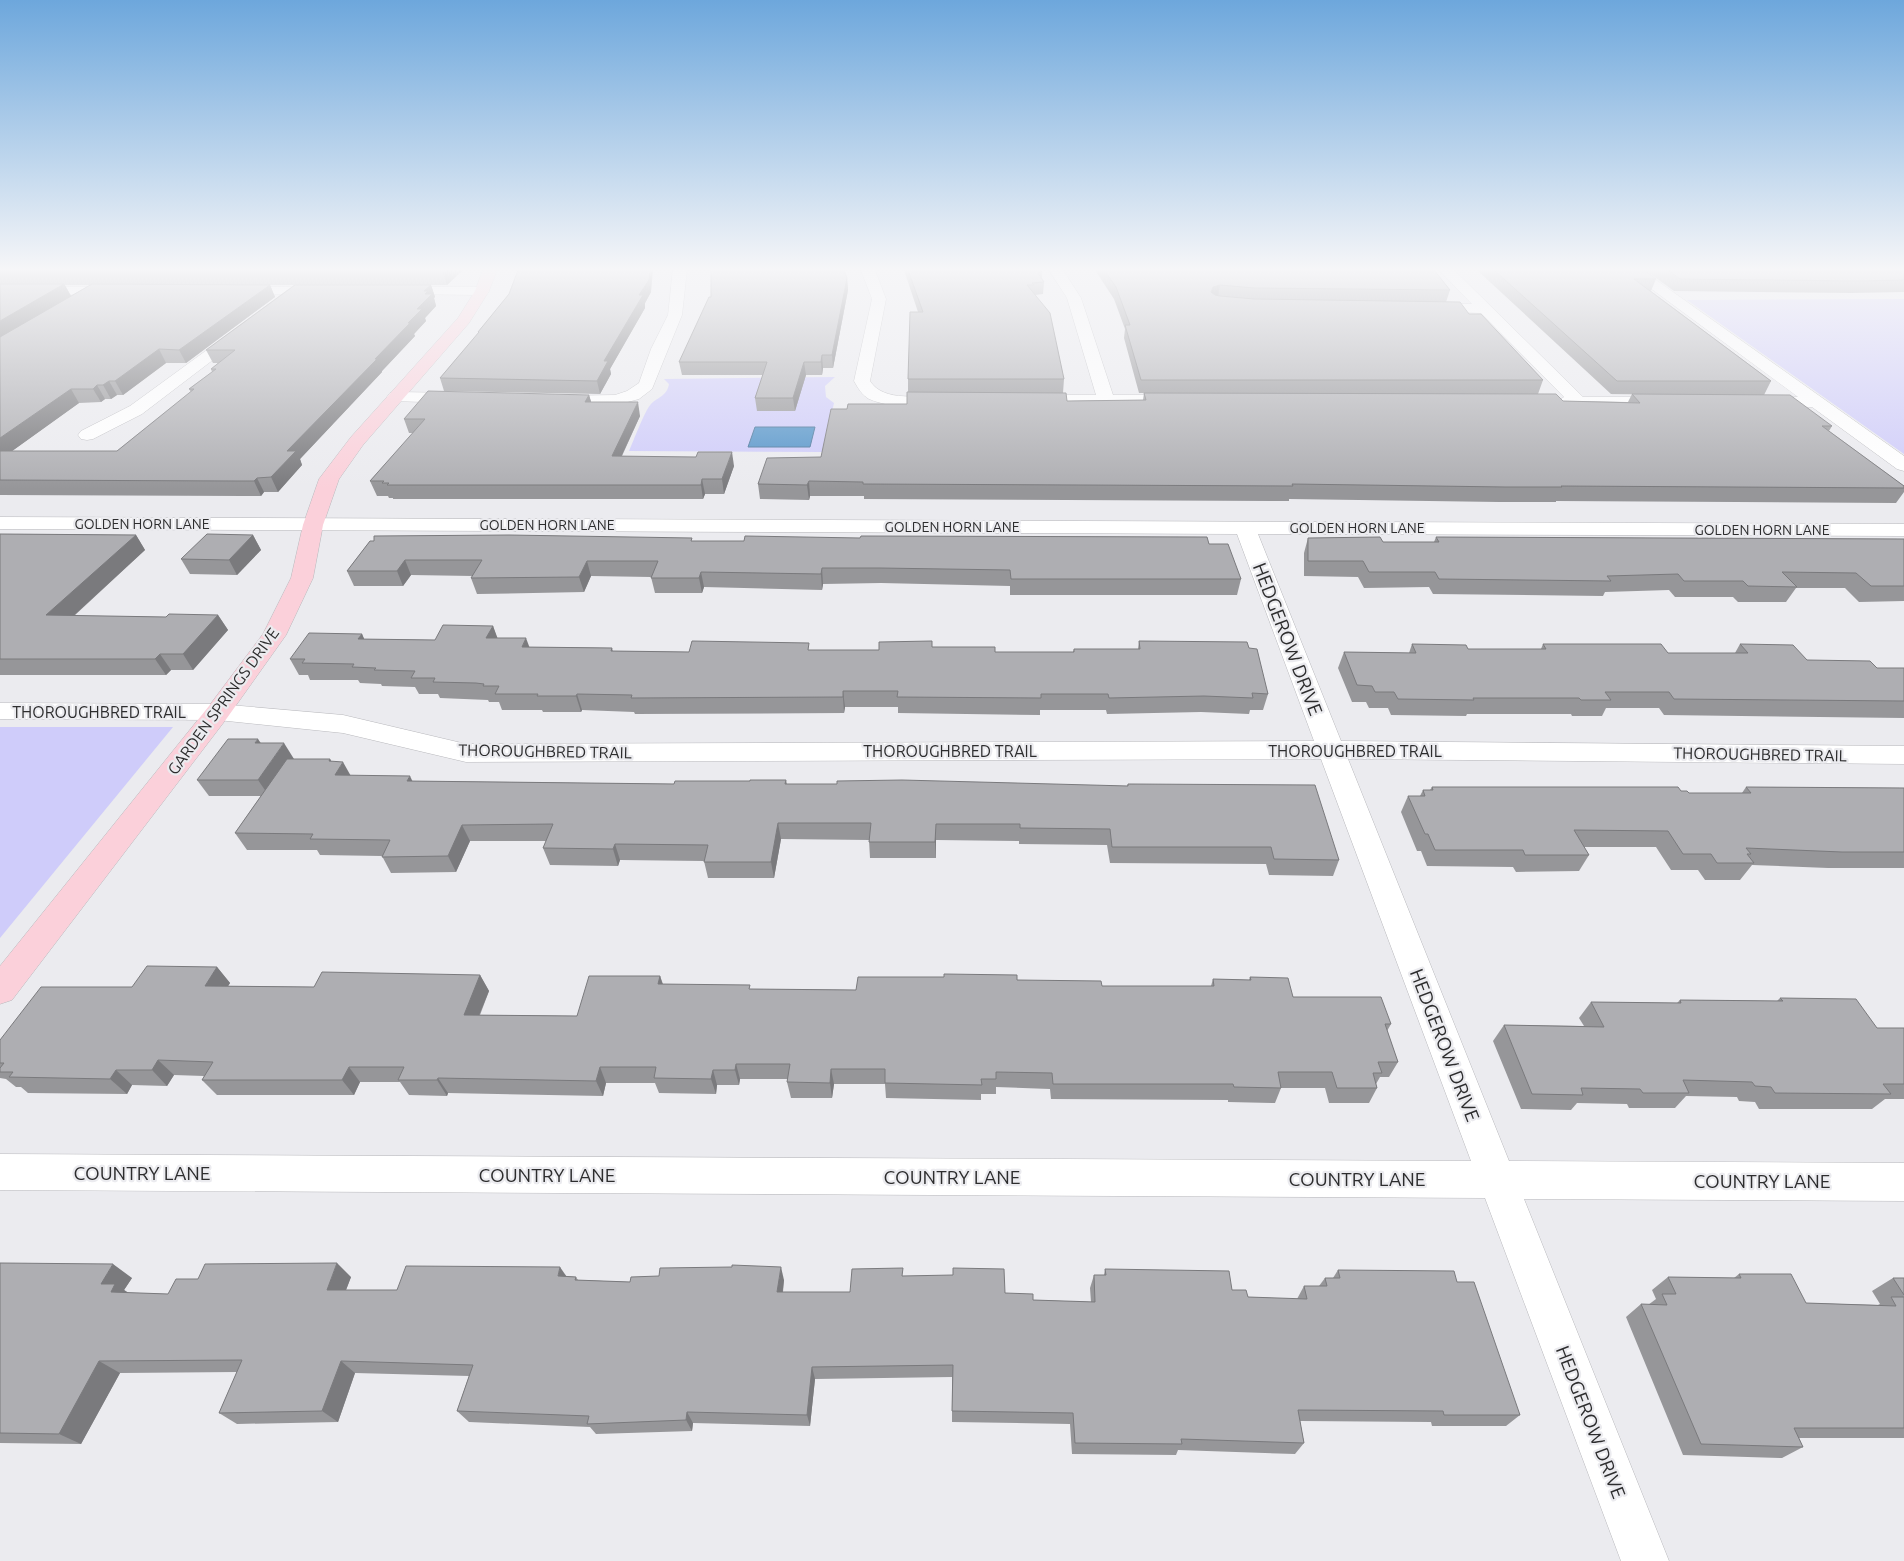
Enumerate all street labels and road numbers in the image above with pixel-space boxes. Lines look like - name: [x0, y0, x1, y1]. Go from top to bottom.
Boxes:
- street label: GOLDEN HORN LANE: [74, 516, 210, 532]
- street label: GOLDEN HORN LANE: [479, 517, 615, 533]
- street label: GOLDEN HORN LANE: [884, 519, 1020, 535]
- street label: GOLDEN HORN LANE: [1289, 520, 1425, 536]
- street label: GOLDEN HORN LANE: [1694, 522, 1830, 538]
- street label: HEDGEROW DRIVE: [1249, 559, 1327, 719]
- street label: GARDEN SPRINGS DRIVE: [164, 624, 282, 778]
- street label: THOROUGHBRED TRAIL: [12, 703, 186, 721]
- street label: THOROUGHBRED TRAIL: [458, 740, 632, 762]
- street label: THOROUGHBRED TRAIL: [863, 742, 1037, 760]
- street label: THOROUGHBRED TRAIL: [1268, 742, 1442, 760]
- street label: THOROUGHBRED TRAIL: [1673, 743, 1847, 765]
- street label: HEDGEROW DRIVE: [1406, 965, 1484, 1125]
- street label: COUNTRY LANE: [73, 1162, 211, 1184]
- street label: COUNTRY LANE: [478, 1164, 616, 1186]
- street label: COUNTRY LANE: [883, 1166, 1021, 1188]
- street label: COUNTRY LANE: [1288, 1168, 1426, 1190]
- street label: COUNTRY LANE: [1693, 1170, 1831, 1192]
- street label: HEDGEROW DRIVE: [1552, 1342, 1630, 1502]

